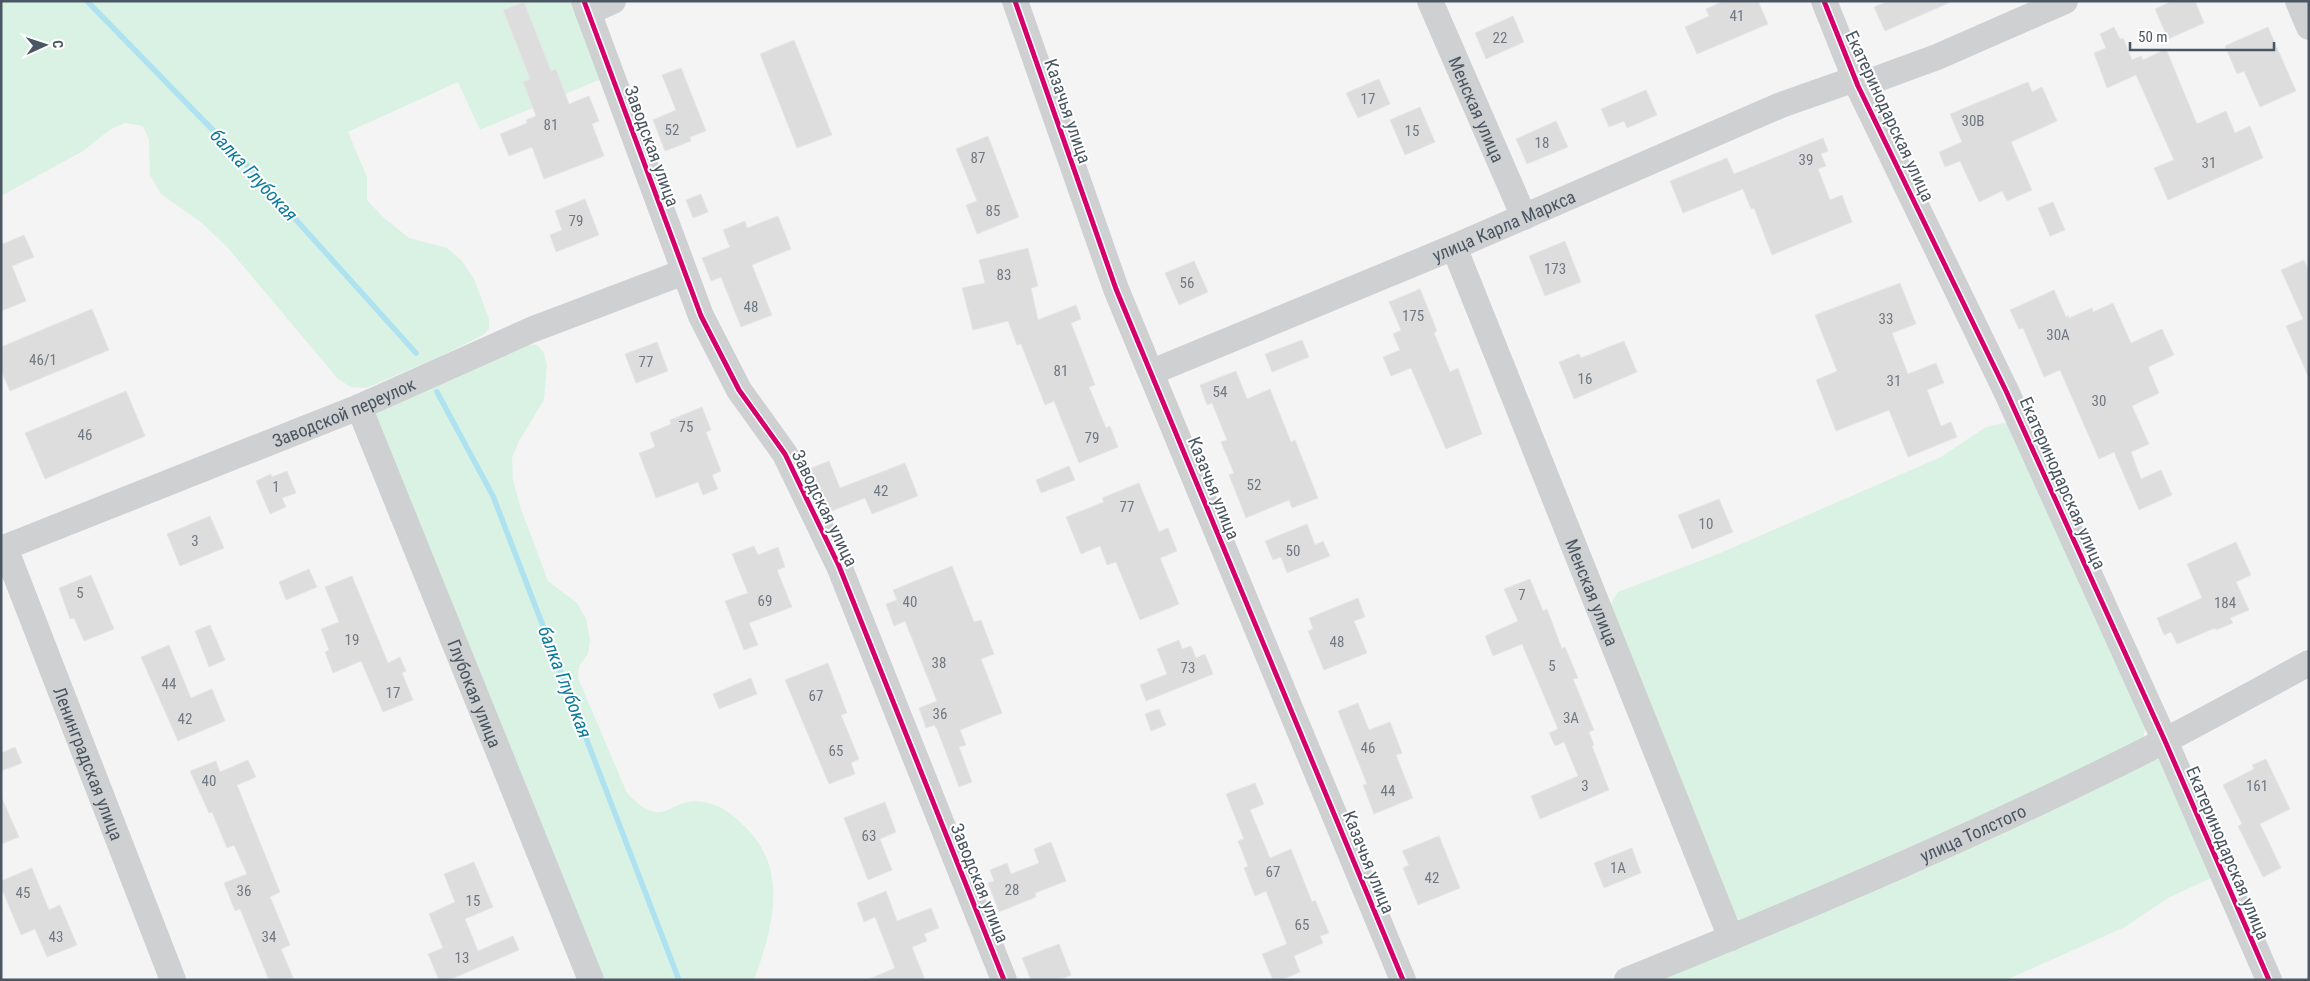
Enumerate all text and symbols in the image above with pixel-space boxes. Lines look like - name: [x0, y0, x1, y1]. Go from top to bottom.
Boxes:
- house number: 41: [1730, 7, 1744, 25]
- north arrow: [20, 20, 70, 70]
- scale bar: [2130, 20, 2274, 52]
- street label: Екатеринодарская улица: [1841, 27, 1939, 205]
- text: 50 m: [2138, 28, 2168, 46]
- house number: 22: [1493, 29, 1507, 47]
- text: С: [50, 40, 66, 49]
- street label: Менская улица: [1445, 53, 1509, 165]
- street label: Казачья улица: [1040, 56, 1096, 166]
- street label: Заводская улица: [620, 83, 684, 209]
- house number: 17: [1361, 90, 1375, 108]
- house number: 30В: [1962, 112, 1985, 130]
- house number: 81: [544, 116, 558, 134]
- house number: 52: [665, 121, 679, 139]
- house number: 15: [1405, 122, 1419, 140]
- water label: балка Глубокая: [205, 124, 303, 226]
- house number: 18: [1535, 134, 1549, 152]
- house number: 87: [971, 149, 985, 167]
- house number: 39: [1799, 151, 1813, 169]
- house number: 31: [2202, 154, 2216, 172]
- street label: улица Карла Маркса: [1429, 185, 1578, 265]
- house number: 85: [986, 202, 1000, 220]
- house number: 79: [569, 212, 583, 230]
- house number: 173: [1544, 260, 1566, 278]
- house number: 83: [997, 266, 1011, 284]
- house number: 56: [1180, 274, 1194, 292]
- house number: 48: [744, 298, 758, 316]
- house number: 175: [1402, 307, 1424, 325]
- house number: 33: [1879, 310, 1893, 328]
- house number: 30А: [2046, 326, 2070, 344]
- house number: 46/1: [29, 351, 57, 369]
- house number: 77: [639, 353, 653, 371]
- house number: 81: [1054, 362, 1068, 380]
- house number: 16: [1578, 370, 1592, 388]
- house number: 31: [1887, 372, 1901, 390]
- street label: Заводской переулок: [269, 373, 419, 451]
- house number: 54: [1213, 383, 1227, 401]
- house number: 30: [2092, 392, 2106, 410]
- street label: Екатеринодарская улица: [2016, 394, 2110, 572]
- house number: 75: [679, 418, 693, 436]
- house number: 46: [78, 426, 92, 444]
- house number: 79: [1085, 429, 1099, 447]
- street label: Казачья улица: [1184, 434, 1244, 542]
- street label: Заводская улица: [788, 446, 862, 570]
- house number: 52: [1247, 476, 1261, 494]
- house number: 1: [272, 478, 280, 496]
- house number: 42: [874, 482, 888, 500]
- house number: 77: [1120, 498, 1134, 516]
- house number: 10: [1699, 515, 1713, 533]
- house number: 3: [191, 532, 199, 550]
- street label: Менская улица: [1562, 536, 1623, 649]
- house number: 50: [1286, 542, 1300, 560]
- house number: 5: [76, 584, 84, 602]
- house number: 7: [1518, 586, 1526, 604]
- house number: 69: [758, 592, 772, 610]
- house number: 40: [903, 593, 917, 611]
- house number: 184: [2214, 594, 2236, 612]
- water label: балка Глубокая: [533, 623, 597, 741]
- house number: 19: [345, 631, 359, 649]
- house number: 48: [1330, 633, 1344, 651]
- street label: Глубокая улица: [444, 636, 506, 751]
- house number: 38: [932, 654, 946, 672]
- house number: 5: [1548, 657, 1556, 675]
- house number: 73: [1181, 659, 1195, 677]
- house number: 44: [162, 675, 176, 693]
- street label: Ленинградская улица: [49, 684, 128, 843]
- house number: 17: [386, 684, 400, 702]
- house number: 67: [809, 687, 823, 705]
- house number: 36: [933, 705, 947, 723]
- house number: 3А: [1563, 709, 1579, 727]
- house number: 42: [178, 710, 192, 728]
- house number: 46: [1361, 739, 1375, 757]
- house number: 65: [829, 742, 843, 760]
- street label: Екатеринодарская улица: [2182, 763, 2274, 943]
- house number: 40: [202, 772, 216, 790]
- house number: 3: [1581, 777, 1589, 795]
- house number: 161: [2246, 777, 2268, 795]
- house number: 44: [1381, 782, 1395, 800]
- street label: улица Толстого: [1917, 799, 2029, 866]
- street label: Казачья улица: [1339, 808, 1399, 916]
- street label: Заводская улица: [946, 820, 1014, 946]
- house number: 63: [862, 827, 876, 845]
- house number: 1А: [1610, 859, 1626, 877]
- house number: 67: [1266, 863, 1280, 881]
- house number: 42: [1425, 869, 1439, 887]
- house number: 28: [1005, 881, 1019, 899]
- house number: 36: [237, 882, 251, 900]
- house number: 45: [16, 884, 30, 902]
- house number: 15: [466, 892, 480, 910]
- house number: 65: [1295, 916, 1309, 934]
- house number: 43: [49, 928, 63, 946]
- house number: 34: [262, 928, 276, 946]
- house number: 13: [455, 949, 469, 967]

